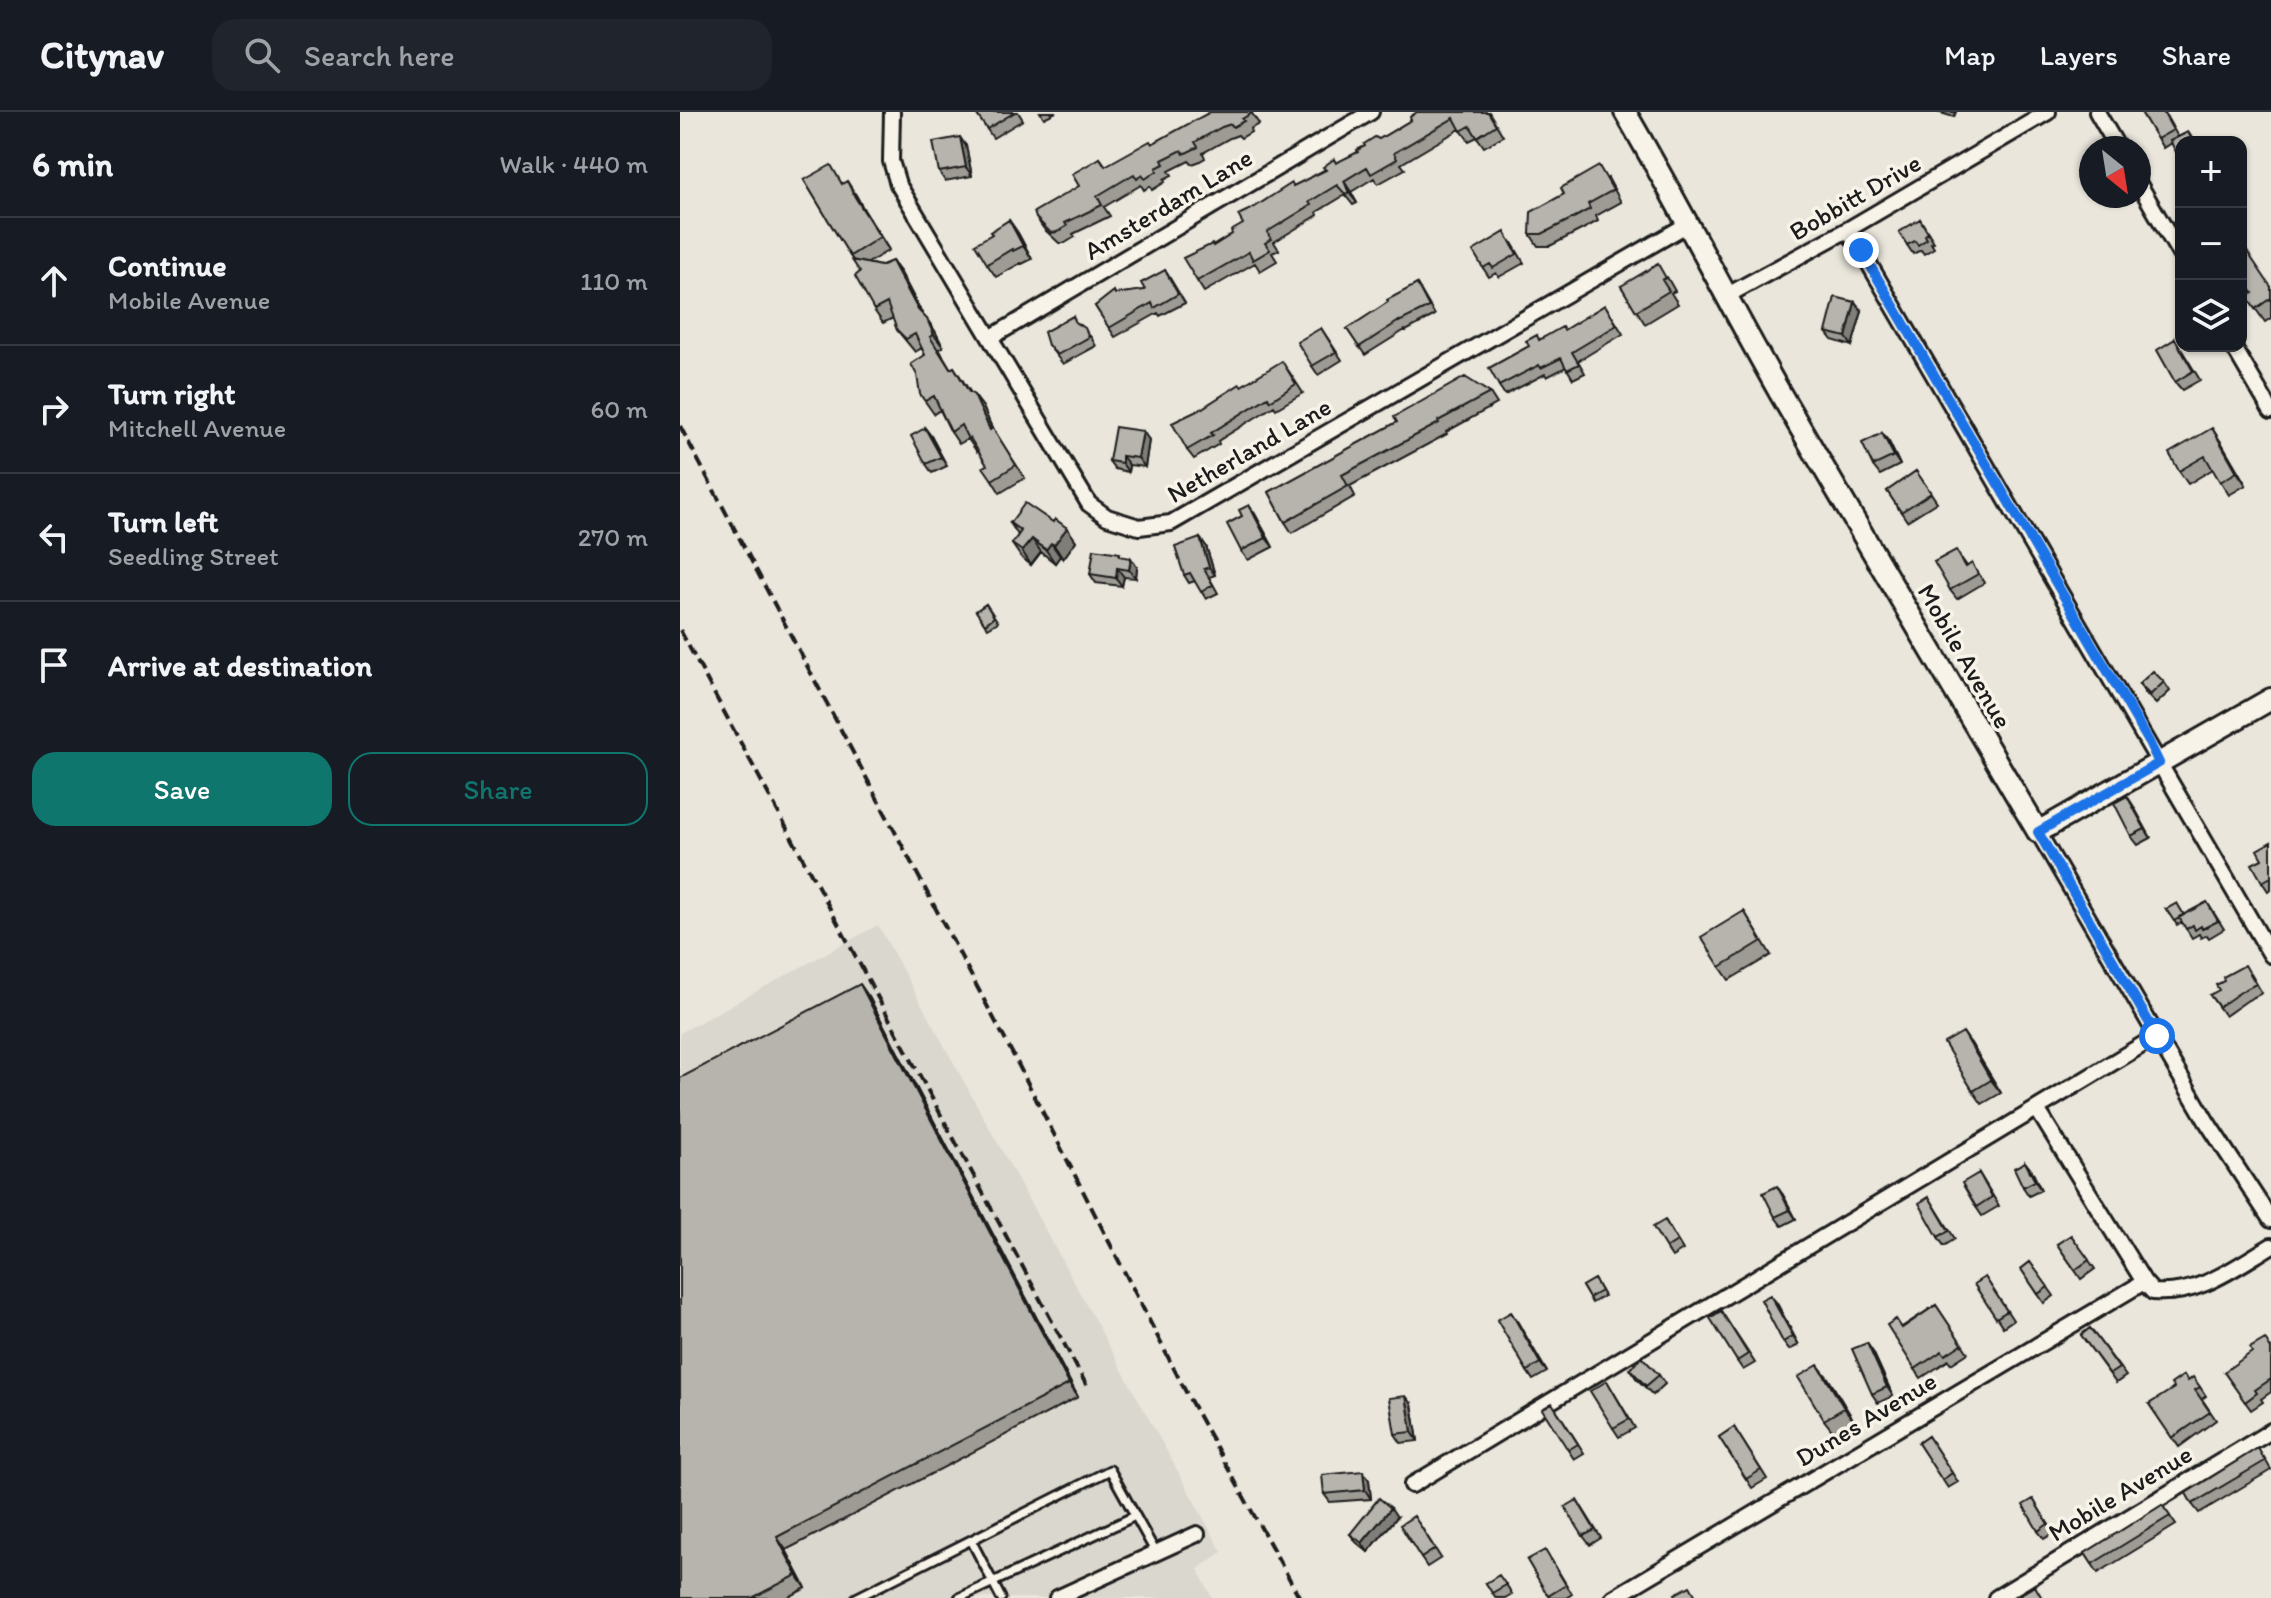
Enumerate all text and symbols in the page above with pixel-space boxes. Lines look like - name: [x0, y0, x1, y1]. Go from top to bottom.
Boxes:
- search box: [212, 19, 772, 91]
- text: Citynav: [40, 32, 164, 78]
- icon: search: [240, 33, 284, 77]
- text: Search here: [304, 37, 455, 74]
- text: Map: [1944, 38, 1996, 72]
- text: Layers: [2040, 38, 2118, 72]
- text: Share: [2162, 38, 2231, 72]
- north arrow: [2079, 136, 2151, 208]
- map controls: [2175, 136, 2247, 352]
- button: +: [2175, 136, 2247, 208]
- street label: Amsterdam Lane: [1078, 141, 1258, 267]
- text: 6 min: [32, 144, 113, 185]
- street label: Bobbitt Drive: [1783, 146, 1927, 248]
- text: Walk · 440 m: [500, 148, 648, 180]
- button: −: [2175, 208, 2247, 280]
- route end: [1843, 232, 1879, 268]
- text: Continue: [108, 247, 227, 284]
- icon: ahead: [32, 259, 76, 303]
- text: 110 m: [580, 265, 648, 297]
- button: layers: [2175, 280, 2247, 352]
- text: Mobile Avenue: [108, 284, 270, 316]
- text: Turn right: [108, 375, 236, 412]
- icon: right: [32, 387, 76, 431]
- street label: Netherland Lane: [1161, 390, 1337, 510]
- text: 60 m: [591, 393, 648, 425]
- text: Mitchell Avenue: [108, 412, 286, 444]
- text: Turn left: [108, 503, 219, 540]
- icon: left: [32, 515, 76, 559]
- text: 270 m: [578, 521, 648, 553]
- text: Seedling Street: [108, 540, 279, 572]
- street label: Mobile Avenue: [1911, 578, 2019, 734]
- icon: arrive: [32, 643, 76, 687]
- text: Arrive at destination: [108, 647, 372, 684]
- button: Save: [32, 752, 332, 826]
- button: Share: [348, 752, 648, 826]
- route start: [2139, 1018, 2175, 1054]
- street label: Dunes Avenue: [1790, 1364, 1942, 1474]
- street label: Mobile Avenue: [2042, 1438, 2198, 1548]

